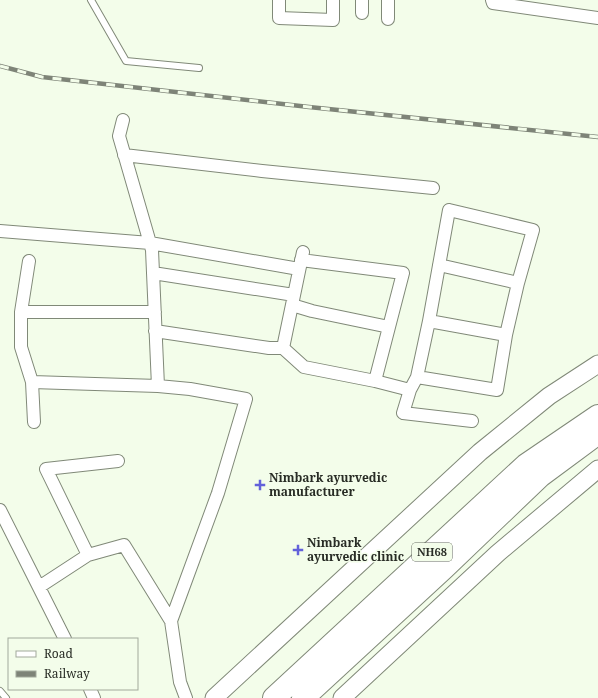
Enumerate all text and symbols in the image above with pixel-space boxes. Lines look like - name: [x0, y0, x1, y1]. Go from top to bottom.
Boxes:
- place label: Nimbark ayurvedic manufacturer: [269, 469, 387, 500]
- marker: Nimbark ayurvedic manufacturer: [254, 479, 266, 491]
- place label: Nimbark ayurvedic clinic: [307, 534, 404, 565]
- road number: NH68: [412, 543, 452, 561]
- marker: Nimbark ayurvedic clinic: [292, 544, 304, 556]
- legend: [8, 638, 138, 690]
- text: Road: [44, 645, 74, 662]
- text: Railway: [44, 665, 90, 682]

